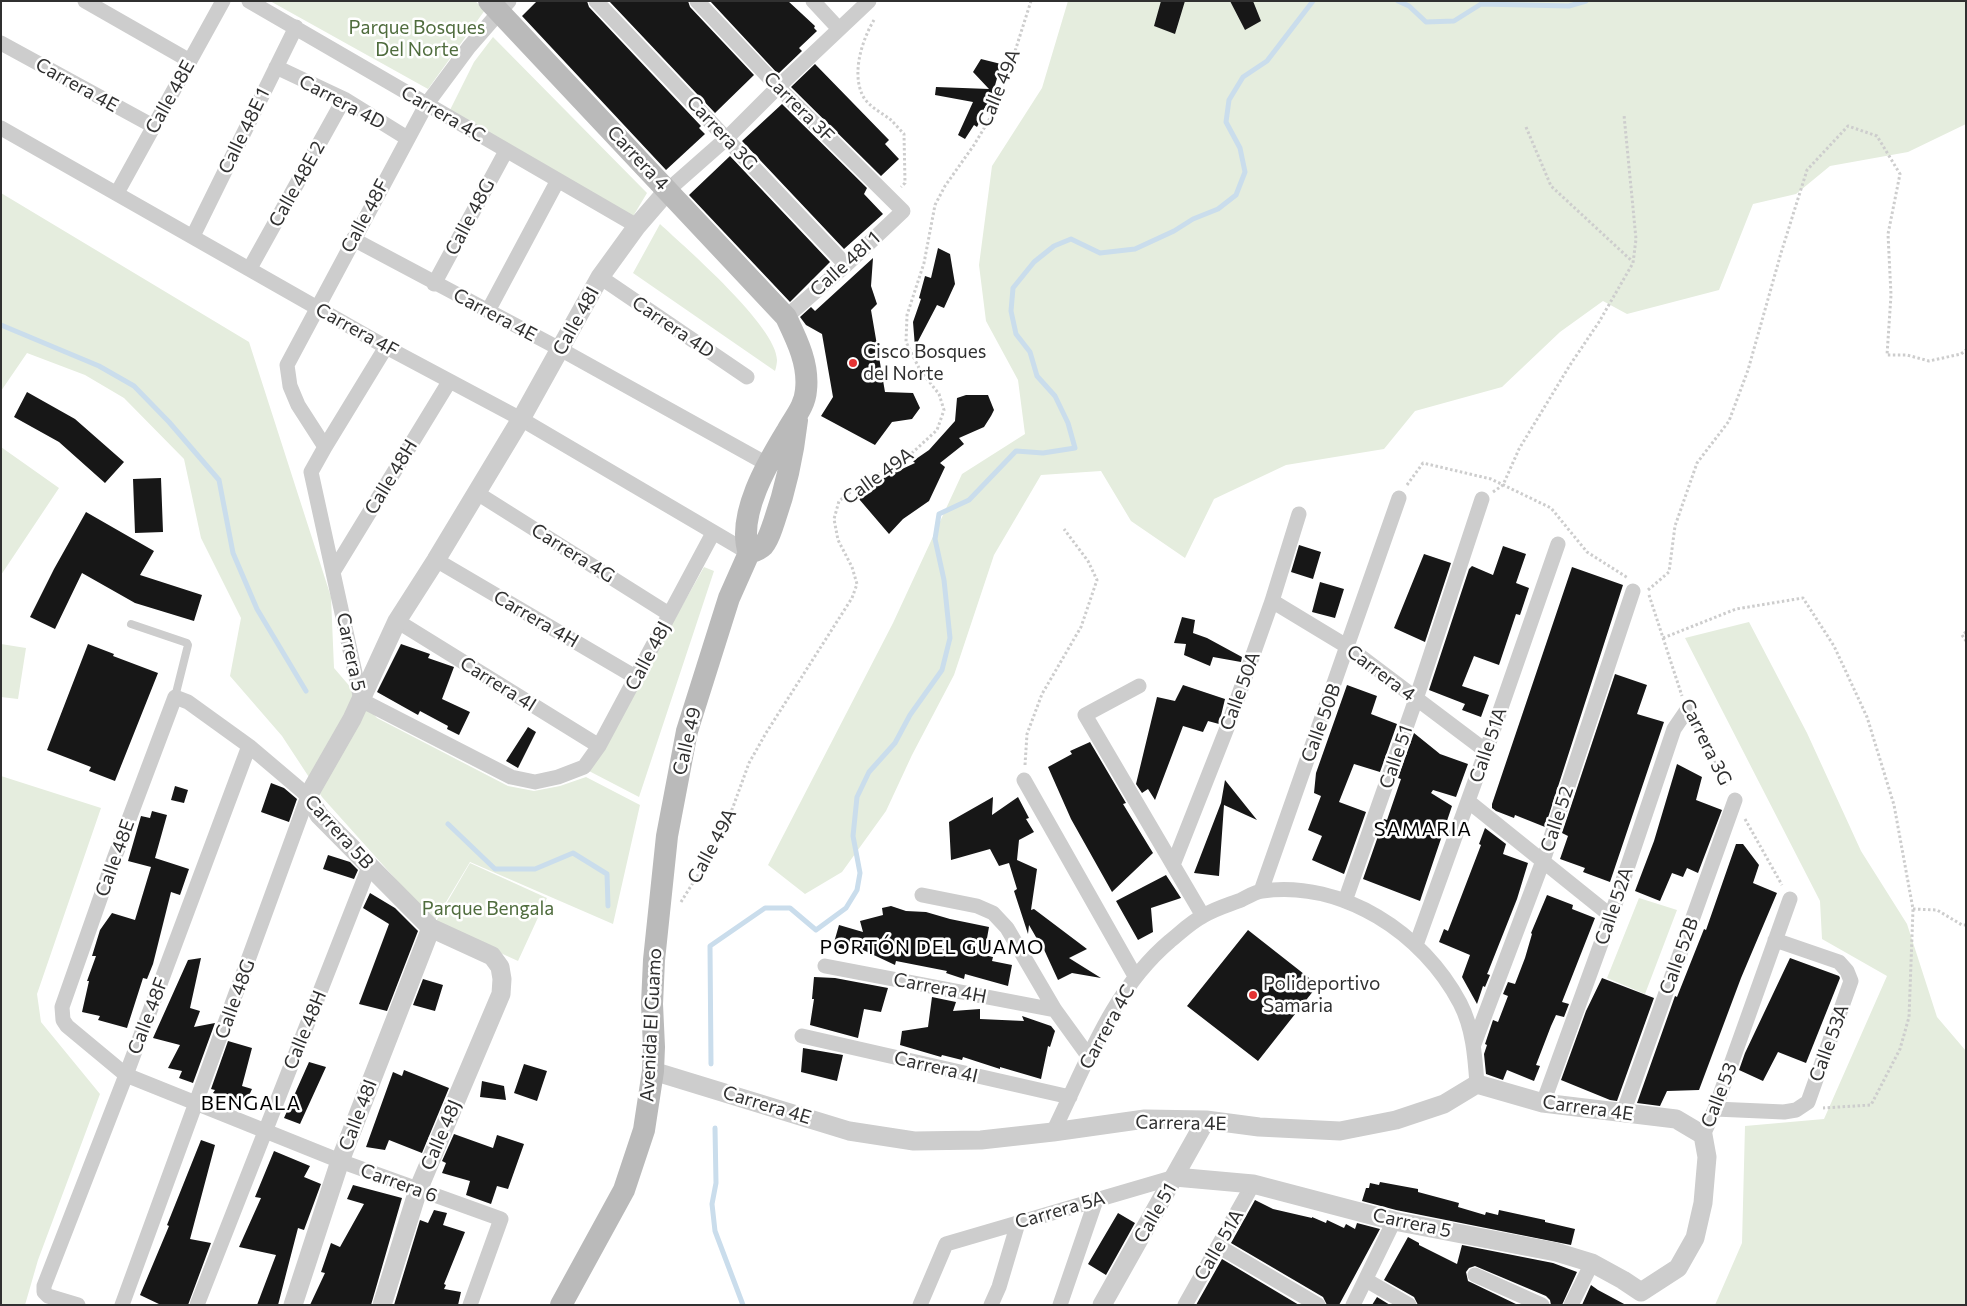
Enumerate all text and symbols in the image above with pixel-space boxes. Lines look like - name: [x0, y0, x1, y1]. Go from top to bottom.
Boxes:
- park label: Parque Bosques Del Norte: [349, 17, 485, 61]
- street label: Calle 49A: [973, 46, 1025, 130]
- street label: Carrera 4E: [31, 53, 123, 117]
- street label: Calle 48E: [141, 56, 199, 138]
- street label: Carrera 3F: [759, 67, 839, 147]
- street label: Carrera 4D: [295, 70, 389, 134]
- street label: Carrera 4C: [397, 81, 489, 147]
- street label: Calle 48E 1: [214, 85, 274, 177]
- street label: Carrera 3G: [682, 91, 762, 175]
- street label: Carrera 4: [602, 121, 674, 195]
- street label: Calle 48E 2: [264, 137, 330, 231]
- street label: Calle 48F: [336, 175, 394, 257]
- street label: Calle 48G: [440, 175, 500, 259]
- street label: Calle 48I 1: [805, 227, 885, 301]
- street label: Carrera 4E: [449, 283, 541, 347]
- street label: Calle 48I: [548, 283, 604, 359]
- street label: Carrera 4D: [628, 291, 718, 363]
- street label: Carrera 4F: [312, 298, 402, 362]
- place label: Cisco Bosques del Norte: [863, 341, 986, 385]
- marker: Cisco Bosques del Norte: [847, 357, 859, 369]
- street label: Calle 48H: [360, 435, 422, 519]
- street label: Calle 49A: [838, 443, 918, 509]
- street label: Carrera 4G: [527, 518, 619, 588]
- street label: Carrera 4H: [489, 586, 583, 652]
- street label: Carrera 5: [332, 611, 370, 693]
- street label: Calle 48J: [620, 618, 676, 694]
- street label: Carrera 4: [1342, 640, 1420, 706]
- street label: Calle 50A: [1215, 648, 1265, 734]
- street label: Carrera 4I: [456, 652, 540, 716]
- street label: Calle 50B: [1296, 681, 1346, 765]
- street label: Carrera 3G: [1675, 695, 1737, 789]
- street label: Calle 51A: [1464, 704, 1512, 786]
- street label: Calle 49: [668, 705, 706, 777]
- street label: Calle 51: [1375, 722, 1417, 792]
- street label: Calle 52: [1536, 783, 1578, 855]
- street label: Carrera 5B: [300, 790, 378, 874]
- street label: Calle 49A: [683, 805, 741, 887]
- street label: Calle 48E: [91, 816, 139, 900]
- district label: SAMARIA: [1373, 817, 1473, 841]
- street label: Calle 52A: [1590, 864, 1638, 948]
- park label: Parque Bengala: [422, 898, 554, 920]
- street label: Calle 52B: [1655, 915, 1703, 997]
- district label: PORTÓN DEL GUAMO: [818, 935, 1046, 959]
- street label: Avenida El Guamo: [636, 947, 666, 1103]
- street label: Calle 48G: [210, 956, 260, 1042]
- street label: Carrera 4H: [891, 968, 989, 1008]
- place label: Polideportivo Samaria: [1263, 973, 1380, 1017]
- street label: Calle 48F: [123, 975, 173, 1057]
- street label: Carrera 4C: [1074, 981, 1140, 1073]
- street label: Calle 48H: [279, 987, 331, 1073]
- marker: Polideportivo Samaria: [1247, 989, 1259, 1001]
- street label: Calle 53A: [1804, 1001, 1854, 1085]
- street label: Carrera 4I: [892, 1046, 980, 1088]
- street label: Calle 53: [1696, 1059, 1742, 1131]
- street label: Calle 48I: [334, 1076, 382, 1154]
- street label: Carrera 4E: [720, 1081, 814, 1129]
- street label: Carrera 4E: [1541, 1090, 1635, 1126]
- district label: BENGALA: [200, 1091, 302, 1115]
- street label: Calle 48J: [416, 1096, 466, 1174]
- street label: Carrera 4E: [1135, 1111, 1227, 1135]
- street label: Carrera 6: [357, 1159, 441, 1207]
- street label: Calle 51: [1129, 1179, 1181, 1247]
- street label: Carrera 5A: [1012, 1186, 1108, 1234]
- street label: Carrera 5: [1371, 1204, 1453, 1242]
- street label: Calle 51A: [1190, 1205, 1248, 1285]

